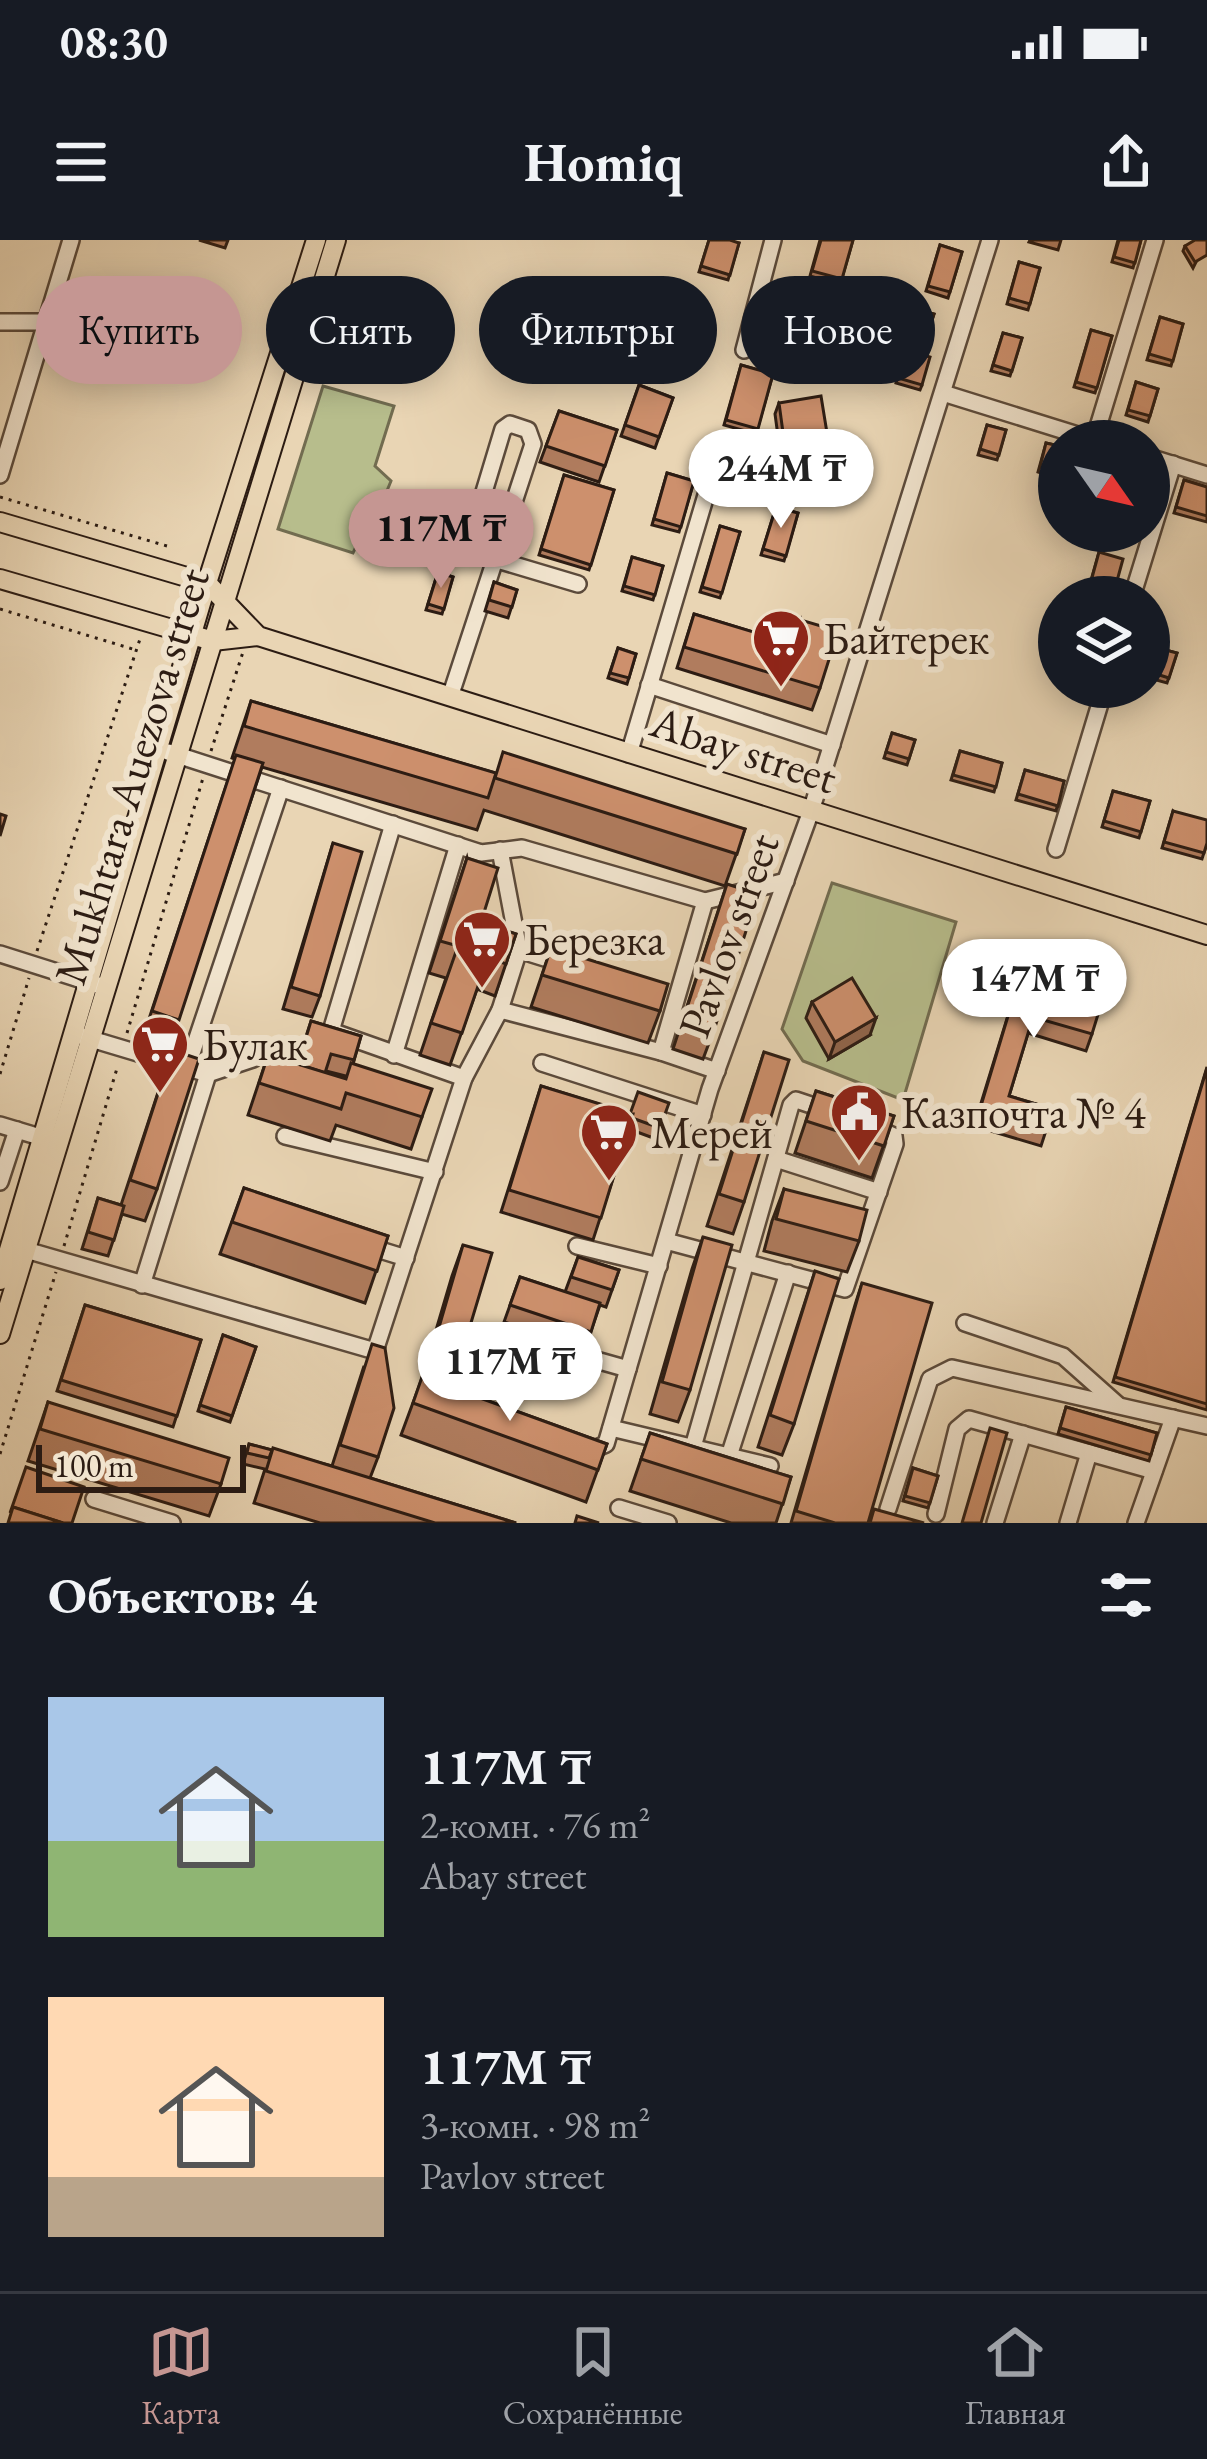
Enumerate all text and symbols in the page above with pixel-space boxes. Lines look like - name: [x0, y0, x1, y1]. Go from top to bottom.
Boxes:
- text: 08:30: [60, 13, 168, 71]
- text: Homiq: [524, 127, 683, 197]
- icon: menu: [48, 129, 114, 195]
- icon: share: [1093, 129, 1159, 195]
- chip: Купить: [36, 276, 242, 384]
- chip: Снять: [266, 276, 455, 384]
- chip: Фильтры: [479, 276, 717, 384]
- chip: Новое: [741, 276, 935, 384]
- north arrow: [1038, 420, 1170, 552]
- map controls: [1038, 420, 1170, 708]
- pin: 244M ₸: [683, 429, 879, 531]
- text: 244M ₸: [716, 442, 846, 493]
- pin: 117M ₸: [343, 489, 539, 591]
- text: 117M ₸: [376, 502, 506, 553]
- street label: Mukhtara Auezova street: [40, 561, 222, 991]
- button: layers: [1038, 576, 1170, 708]
- supermarket icon: Байтерек: [750, 607, 812, 689]
- place label: Байтерек: [823, 609, 990, 667]
- street label: Abay street: [643, 691, 844, 806]
- street label: Pavlov street: [664, 825, 792, 1045]
- supermarket icon: Березка: [451, 908, 513, 990]
- place label: Березка: [524, 910, 665, 968]
- pin: 147M ₸: [936, 939, 1132, 1041]
- text: 147M ₸: [969, 952, 1099, 1003]
- supermarket icon: Булак: [129, 1013, 191, 1095]
- place label: Булак: [202, 1015, 308, 1073]
- public building icon: Казпочта № 4: [828, 1081, 890, 1163]
- place label: Казпочта № 4: [901, 1083, 1146, 1141]
- supermarket icon: Мерей: [578, 1101, 640, 1183]
- place label: Мерей: [651, 1103, 773, 1161]
- pin: 117M ₸: [412, 1322, 608, 1424]
- text: 117M ₸: [445, 1335, 575, 1386]
- scale bar: [36, 1439, 246, 1492]
- text: 100 m: [54, 1444, 134, 1487]
- text: Объектов: 4: [48, 1562, 317, 1628]
- icon: filters: [1093, 1562, 1159, 1628]
- text: 117M ₸: [420, 1733, 591, 1799]
- icon: home: [144, 1745, 288, 1889]
- text: 2-комн. · 76 m²: [420, 1799, 651, 1850]
- text: Abay street: [420, 1850, 587, 1901]
- text: 117M ₸: [420, 2033, 591, 2099]
- icon: home: [144, 2045, 288, 2189]
- text: 3-комн. · 98 m²: [420, 2099, 651, 2150]
- text: Pavlov street: [420, 2150, 605, 2201]
- tab: Карта: [141, 2319, 220, 2434]
- tab: Сохранённые: [503, 2319, 683, 2434]
- tab: Главная: [965, 2319, 1066, 2434]

